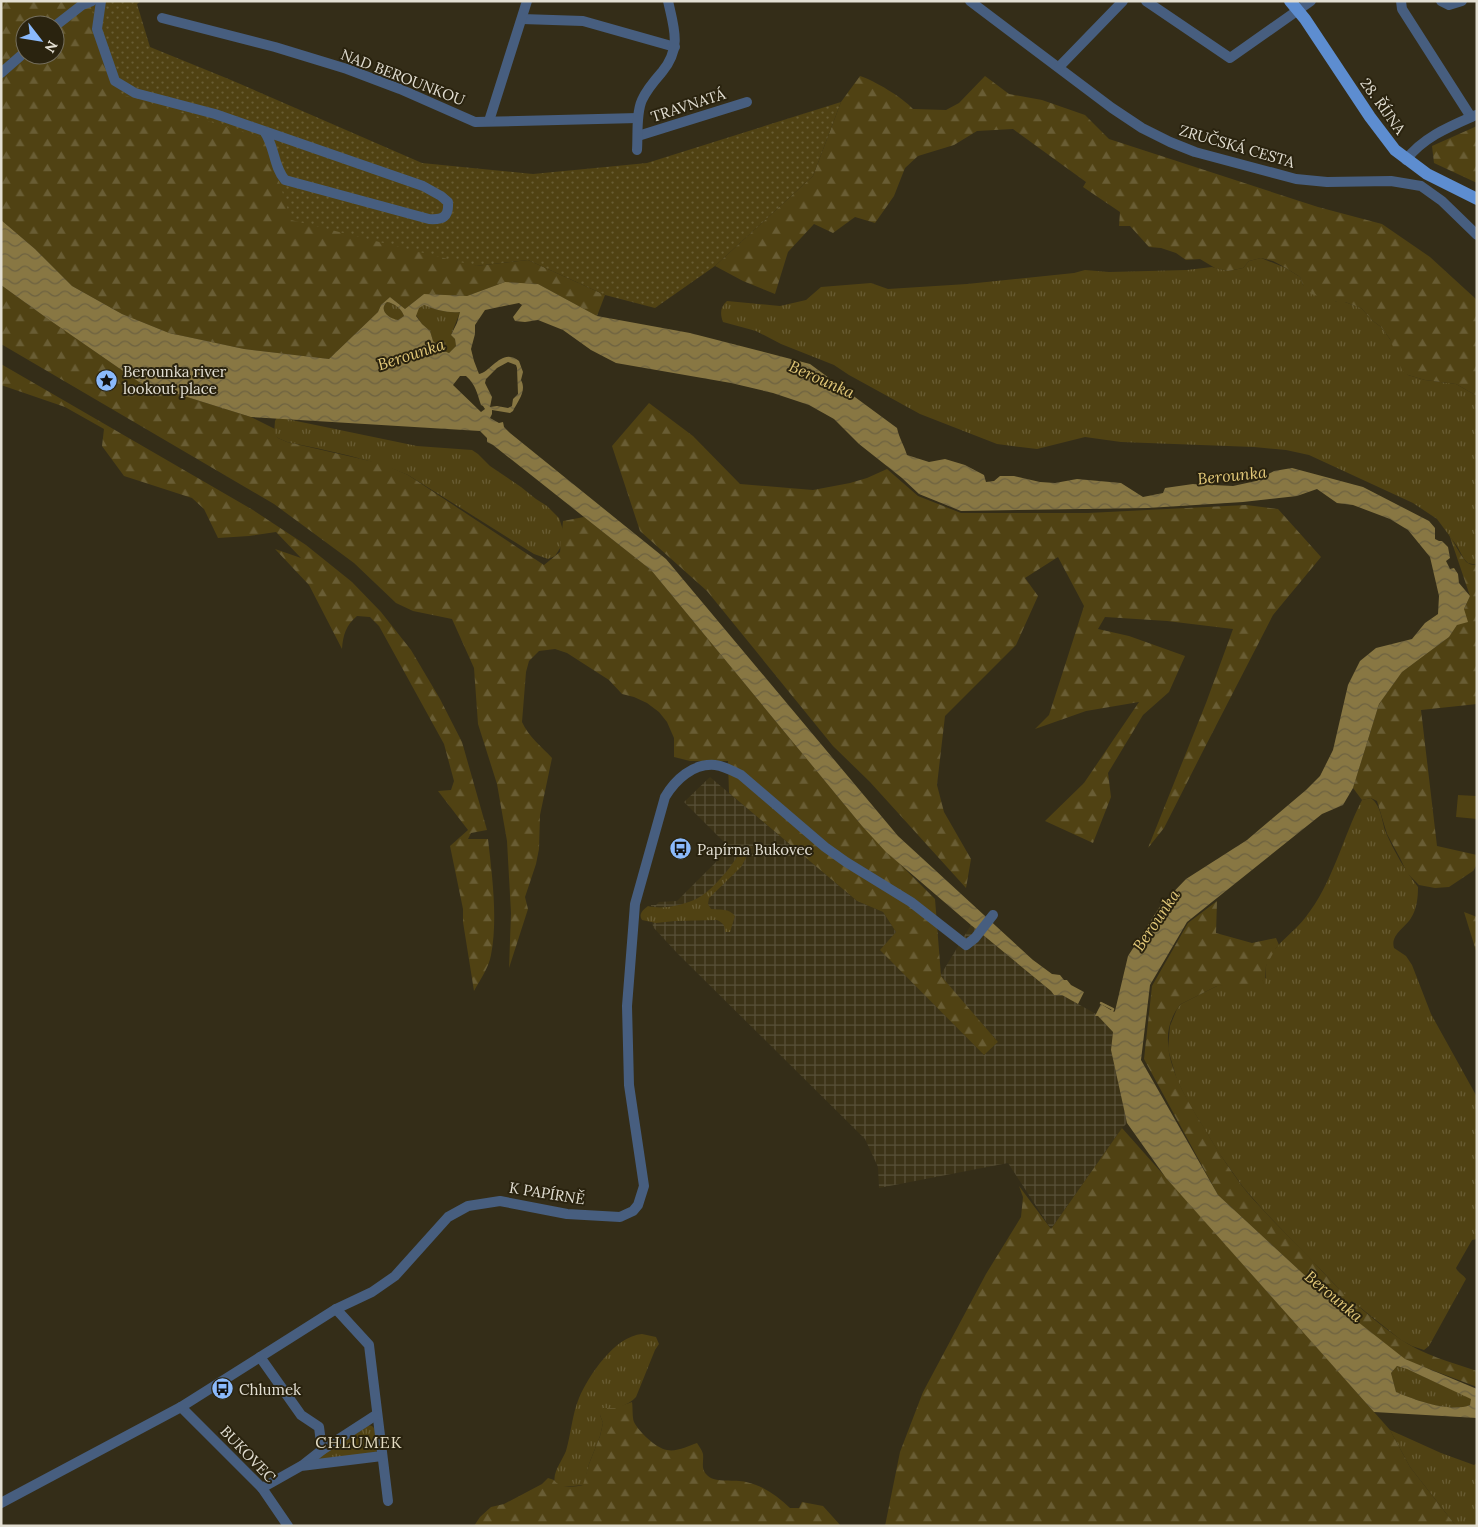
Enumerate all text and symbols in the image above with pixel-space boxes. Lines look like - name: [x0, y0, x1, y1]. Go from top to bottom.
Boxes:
- north arrow: [15, 15, 65, 65]
- text: N: [41, 37, 62, 56]
- street label: NAD BEROUNKOU: [338, 45, 468, 109]
- street label: 28. ŘÍJNA: [1356, 74, 1410, 138]
- street label: TRAVNATÁ: [648, 84, 728, 126]
- street label: ZRUČSKÁ CESTA: [1177, 120, 1297, 172]
- water label: Berounka: [375, 334, 447, 374]
- water label: Berounka: [786, 356, 858, 402]
- place label: Berounka river lookout place: [123, 362, 227, 398]
- place icon: Berounka river lookout place: [95, 368, 119, 392]
- water label: Berounka: [1196, 461, 1268, 489]
- bus stop icon: Papírna Bukovec: [669, 837, 693, 861]
- place label: Papírna Bukovec: [697, 840, 813, 859]
- water label: Berounka: [1128, 885, 1184, 954]
- street label: K PAPÍRNĚ: [508, 1178, 586, 1208]
- water label: Berounka: [1301, 1266, 1367, 1326]
- bus stop icon: Chlumek: [211, 1377, 235, 1401]
- place label: Chlumek: [239, 1380, 301, 1399]
- street label: BUKOVEC: [216, 1422, 280, 1487]
- district label: CHLUMEK: [315, 1432, 403, 1452]

